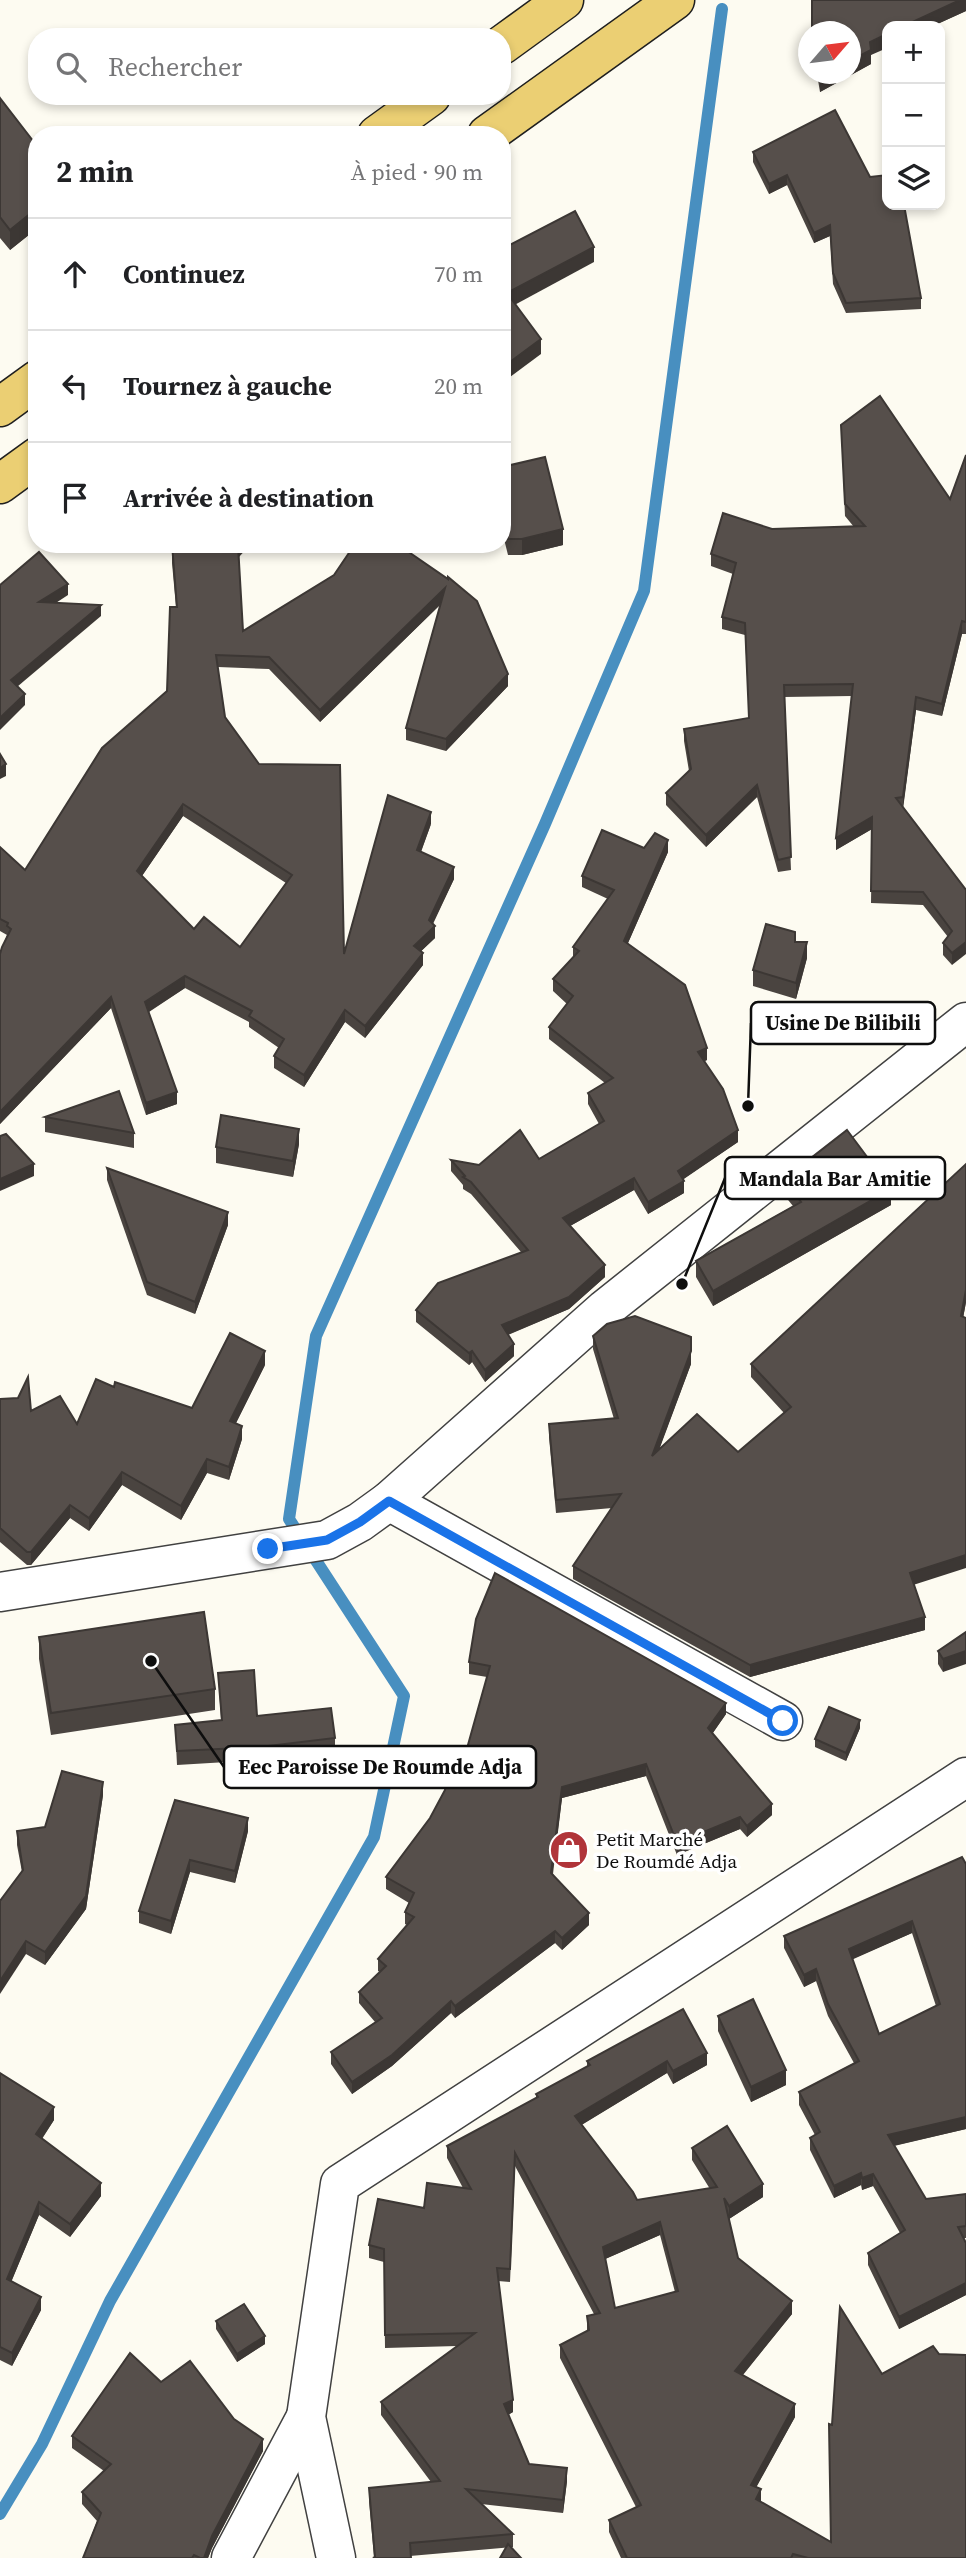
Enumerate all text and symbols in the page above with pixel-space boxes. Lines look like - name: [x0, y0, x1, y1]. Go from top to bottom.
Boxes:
- north arrow: [798, 21, 861, 84]
- map controls: [882, 21, 945, 210]
- button: +: [882, 21, 945, 84]
- search box: [28, 28, 511, 105]
- icon: search: [52, 48, 90, 86]
- text: Rechercher: [108, 49, 242, 85]
- button: −: [882, 84, 945, 147]
- button: layers: [882, 147, 945, 210]
- text: 2 min: [56, 151, 134, 192]
- text: À pied · 90 m: [351, 156, 483, 188]
- icon: ahead: [56, 255, 94, 293]
- text: Continuez: [123, 256, 244, 292]
- text: 70 m: [434, 258, 483, 290]
- icon: left: [56, 367, 94, 405]
- text: Tournez à gauche: [123, 368, 332, 404]
- text: 20 m: [434, 370, 483, 402]
- icon: arrive: [56, 479, 94, 517]
- text: Arrivée à destination: [123, 480, 374, 516]
- callout: Usine De Bilibili: [751, 1002, 935, 1044]
- text: Usine De Bilibili: [765, 1008, 921, 1037]
- callout: Mandala Bar Amitie: [725, 1157, 945, 1199]
- text: Mandala Bar Amitie: [739, 1164, 931, 1193]
- route end: [252, 1533, 283, 1564]
- route start: [767, 1705, 798, 1736]
- callout: Eec Paroisse De Roumde Adja: [224, 1746, 536, 1788]
- text: Eec Paroisse De Roumde Adja: [238, 1752, 523, 1781]
- place label: Petit Marché De Roumdé Adja: [596, 1826, 737, 1874]
- shop icon: Petit Marché De Roumdé Adja: [548, 1829, 590, 1871]

